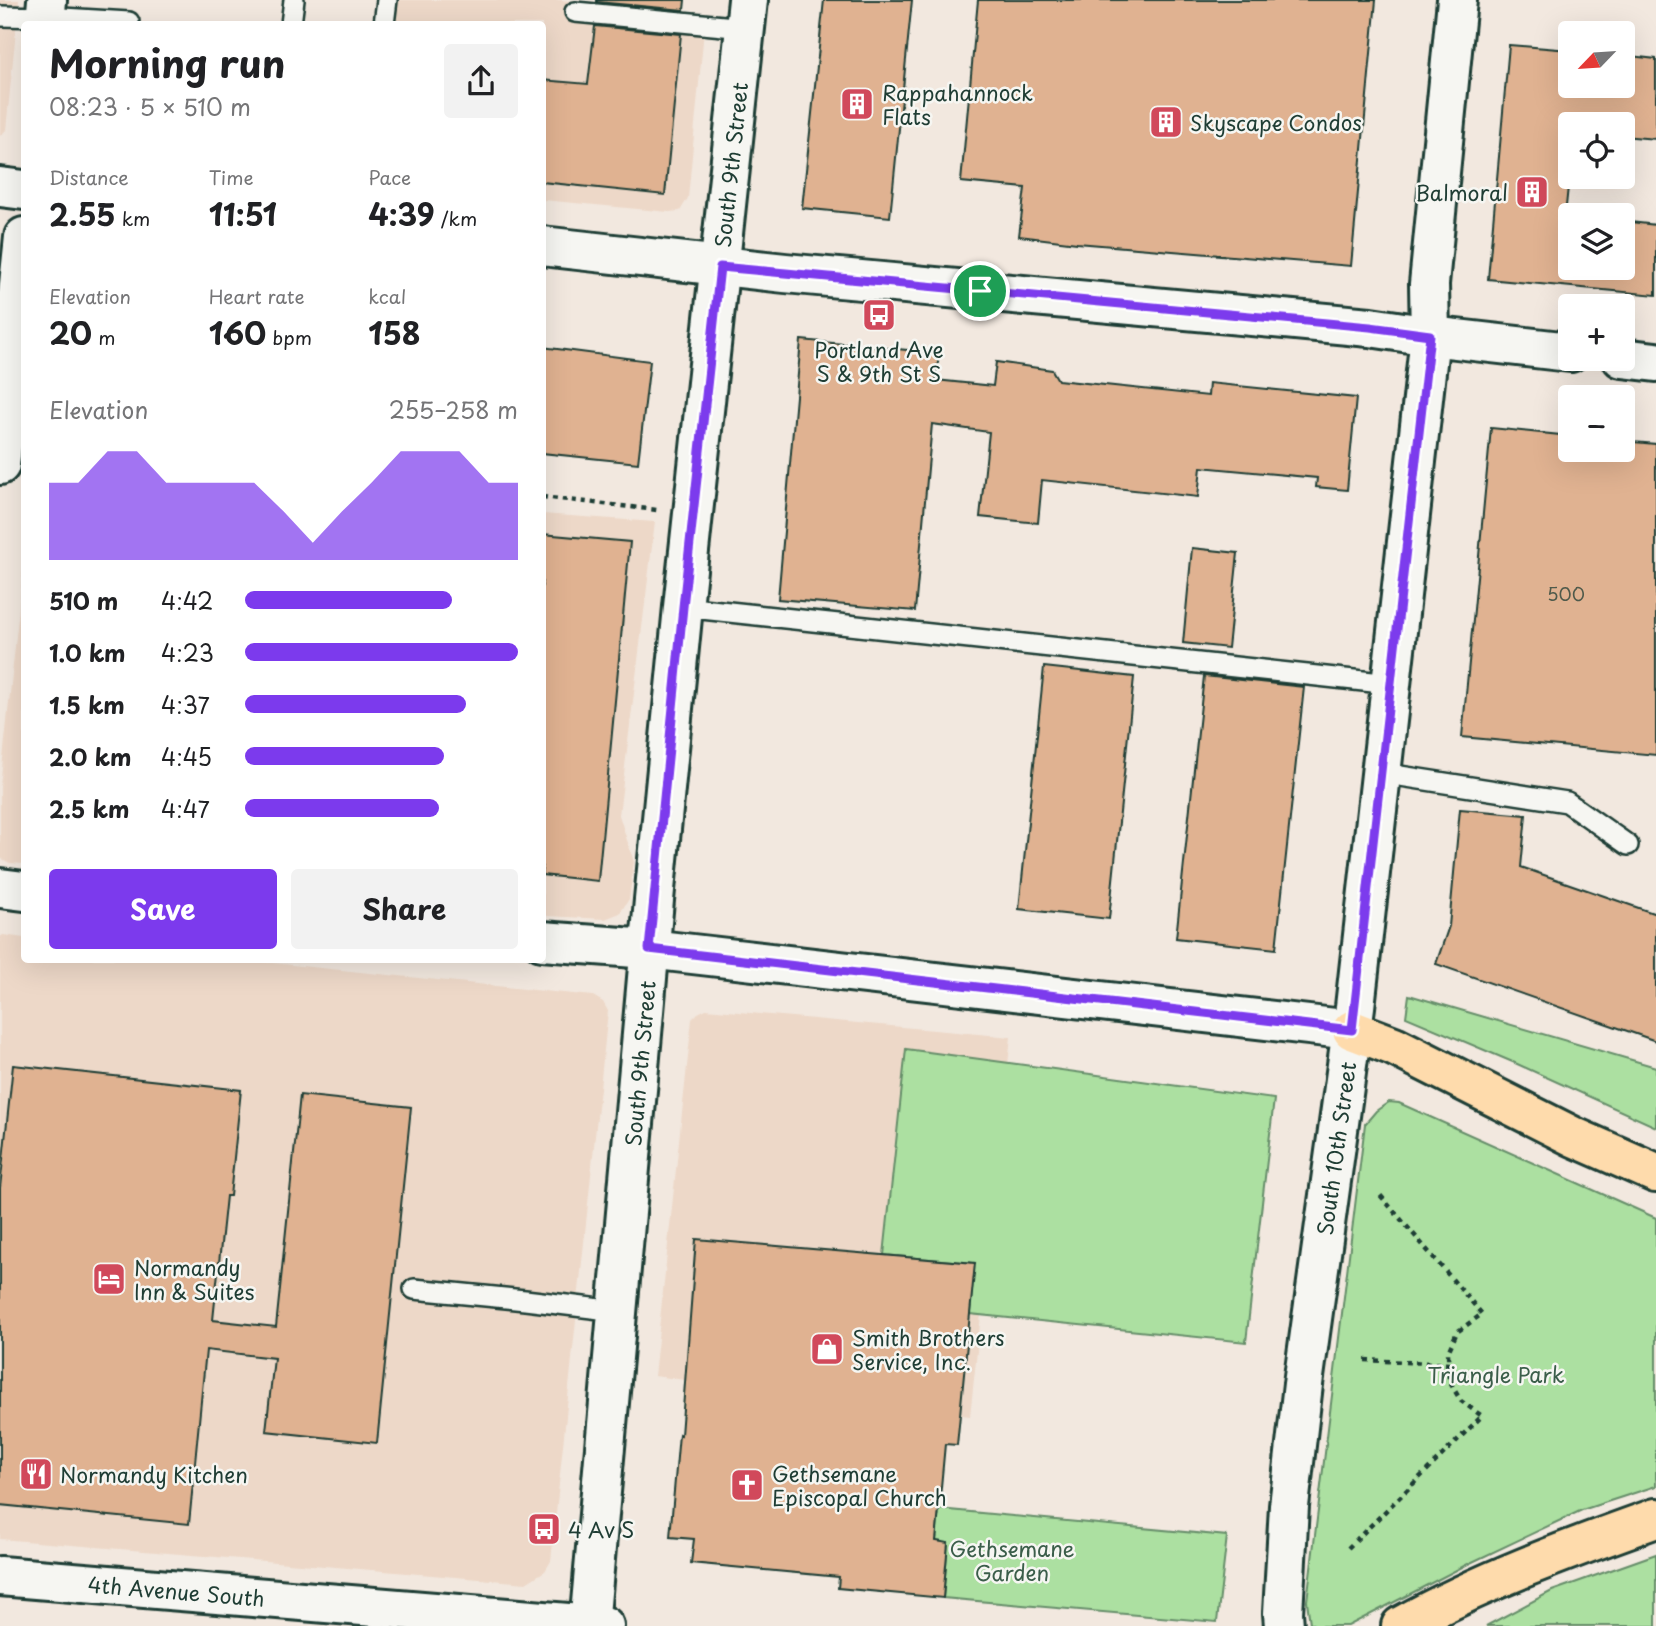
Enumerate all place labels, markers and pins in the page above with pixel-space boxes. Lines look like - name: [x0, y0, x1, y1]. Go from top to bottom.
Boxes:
- place label: Rappahannock Flats: [882, 76, 1033, 132]
- building icon: Rappahannock Flats: [838, 85, 876, 123]
- building icon: Skyscape Condos: [1147, 103, 1185, 141]
- place label: Skyscape Condos: [1190, 106, 1362, 138]
- building icon: Balmoral: [1513, 173, 1551, 211]
- place label: Balmoral: [1416, 176, 1508, 208]
- pin: [950, 261, 1010, 321]
- bus stop icon: Portland Ave S & 9th St S: [860, 296, 898, 334]
- place label: Portland Ave S & 9th St S: [814, 333, 944, 389]
- place label: Normandy Inn & Suites: [134, 1251, 254, 1307]
- hotel icon: Normandy Inn & Suites: [90, 1260, 128, 1298]
- place label: Smith Brothers Service, Inc.: [852, 1321, 1005, 1377]
- shop icon: Smith Brothers Service, Inc.: [808, 1330, 846, 1368]
- restaurant icon: Normandy Kitchen: [17, 1455, 55, 1493]
- place label: Gethsemane Episcopal Church: [772, 1457, 947, 1513]
- place label: Normandy Kitchen: [60, 1458, 248, 1490]
- church icon: Gethsemane Episcopal Church: [728, 1466, 766, 1504]
- bus stop icon: 4 Av S: [525, 1510, 563, 1548]
- place label: 4 Av S: [568, 1513, 634, 1545]

